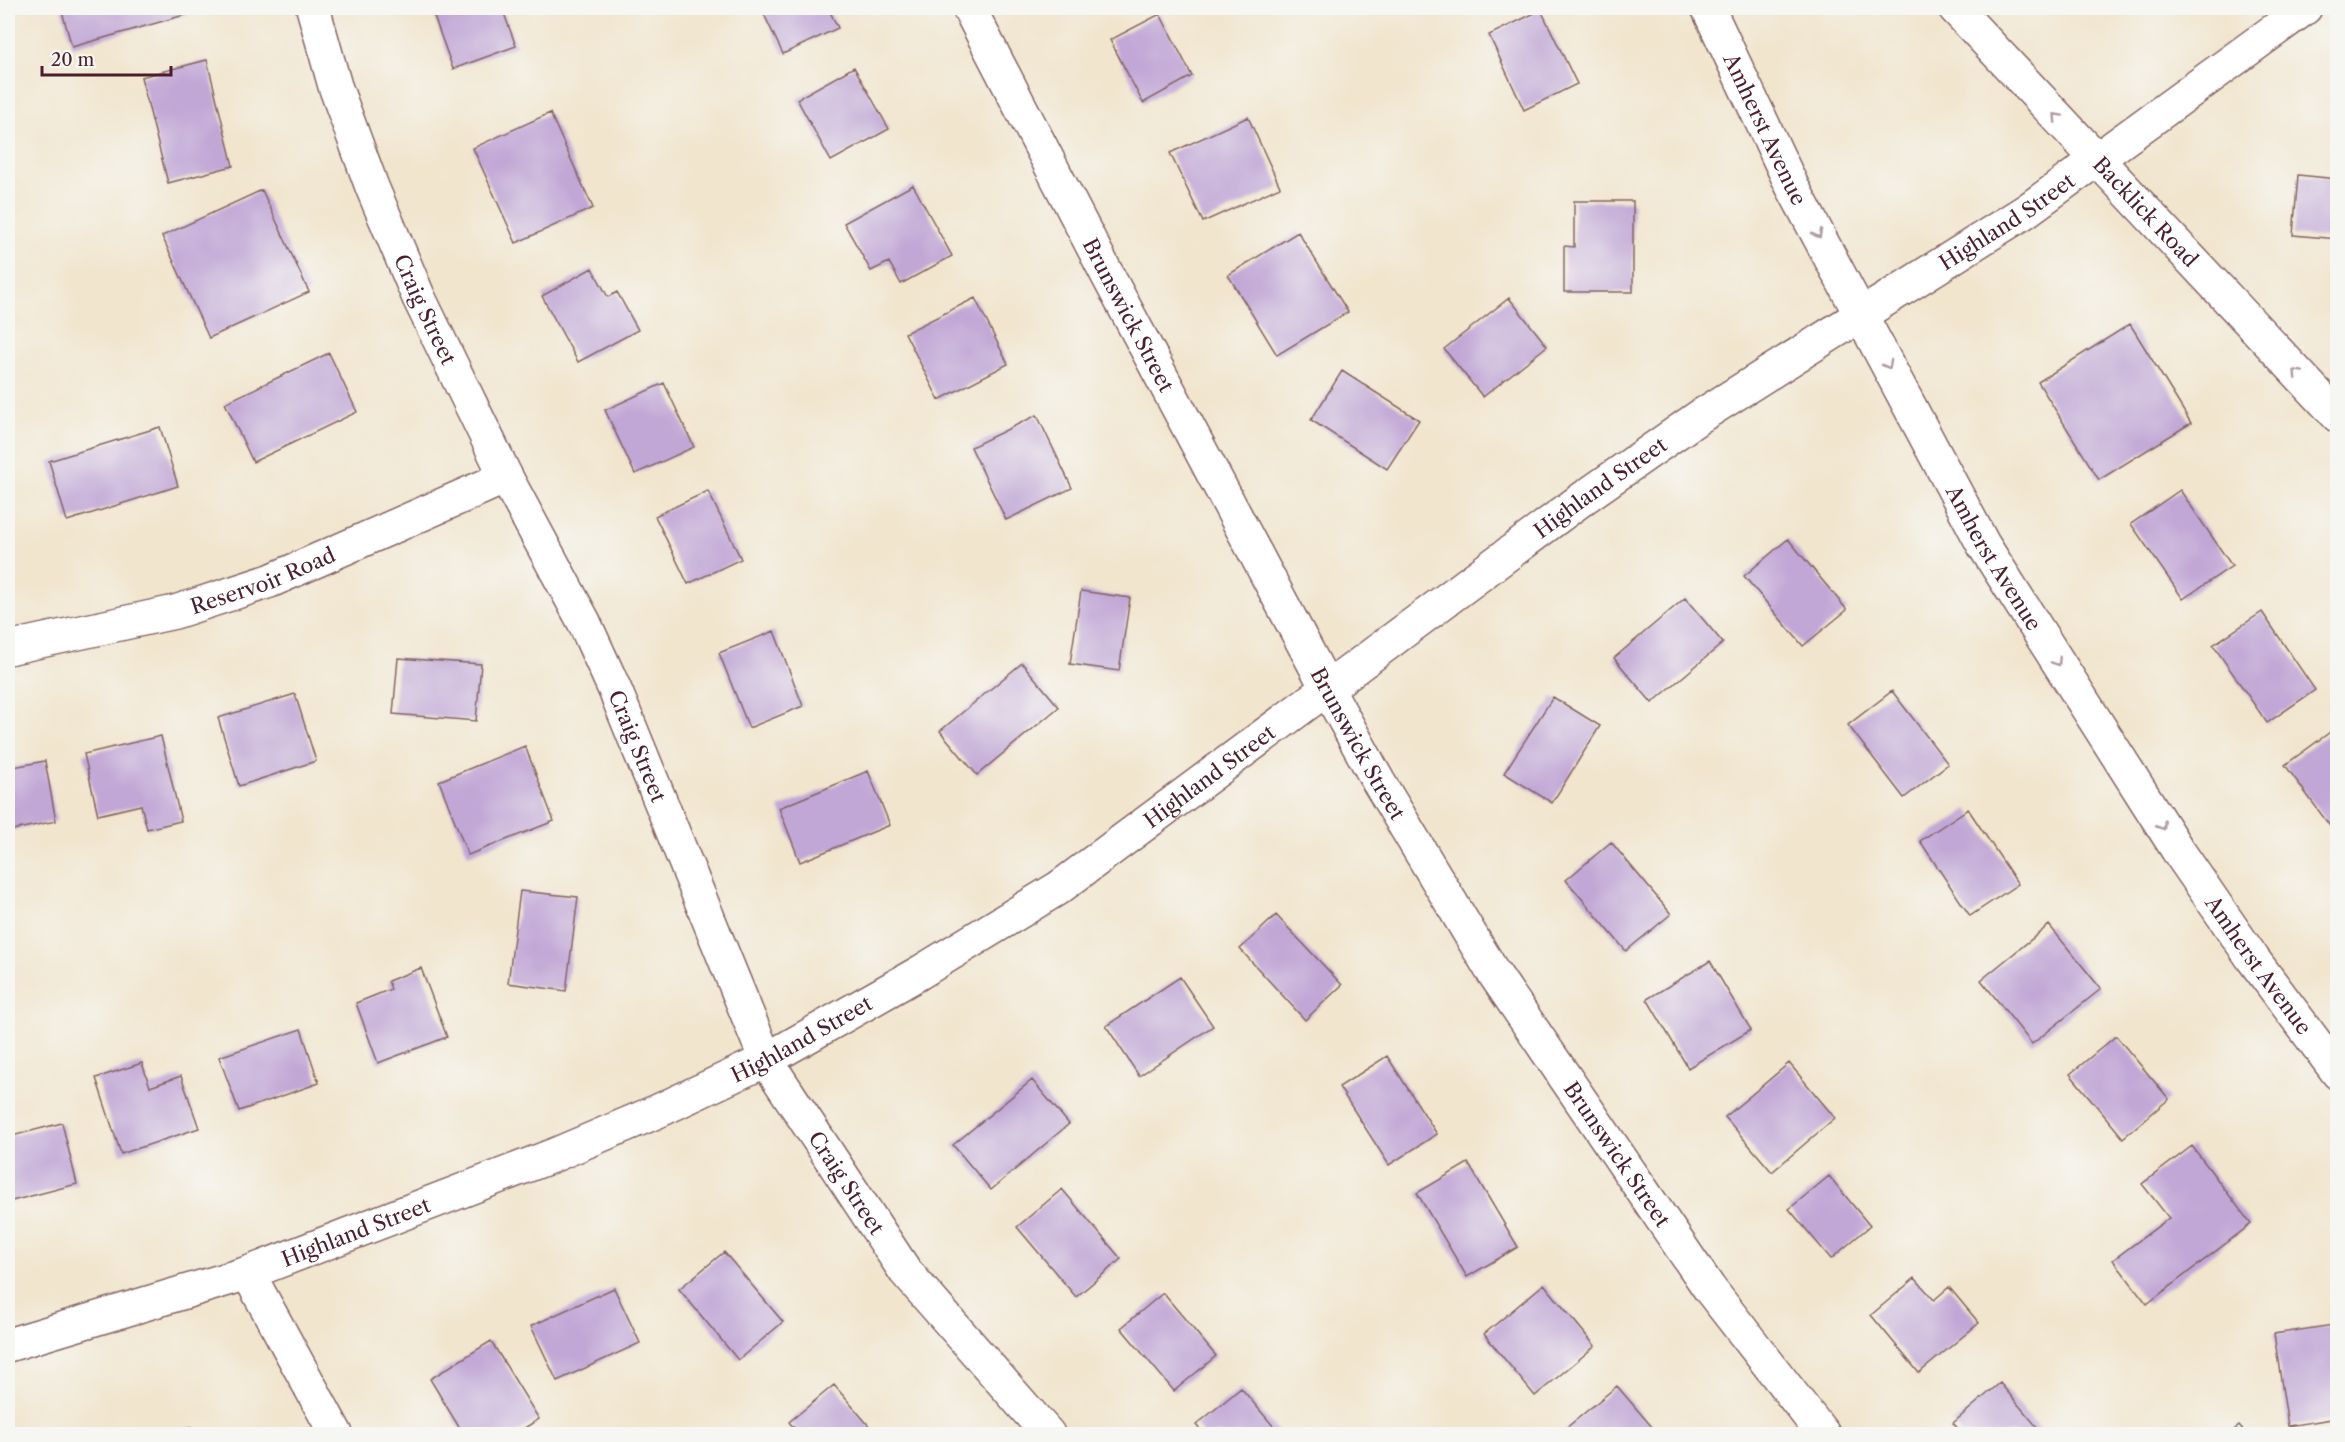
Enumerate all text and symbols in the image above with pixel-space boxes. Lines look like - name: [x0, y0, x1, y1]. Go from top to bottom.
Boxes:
- scale bar: [42, 39, 171, 77]
- street label: Amherst Avenue: [1718, 48, 1812, 209]
- text: 20 m: [51, 49, 95, 71]
- one-way arrow: [2053, 114, 2064, 124]
- street label: Backlick Road: [2088, 151, 2204, 272]
- street label: Highland Street: [1934, 167, 2080, 275]
- one-way arrow: [1811, 228, 1822, 239]
- street label: Brunswick Street: [1078, 234, 1180, 396]
- street label: Craig Street: [389, 250, 462, 369]
- one-way arrow: [1881, 359, 1892, 369]
- one-way arrow: [2294, 370, 2305, 381]
- street label: Highland Street: [1529, 431, 1672, 543]
- street label: Amherst Avenue: [1941, 480, 2047, 635]
- street label: Reservoir Road: [187, 541, 339, 619]
- one-way arrow: [2049, 656, 2061, 666]
- street label: Brunswick Street: [1306, 663, 1411, 824]
- street label: Craig Street: [604, 686, 672, 806]
- street label: Highland Street: [1139, 719, 1280, 833]
- one-way arrow: [2155, 819, 2166, 830]
- street label: Amherst Avenue: [2200, 890, 2317, 1039]
- street label: Highland Street: [727, 990, 877, 1087]
- street label: Brunswick Street: [1559, 1077, 1676, 1232]
- street label: Craig Street: [804, 1126, 890, 1240]
- street label: Highland Street: [278, 1191, 434, 1271]

